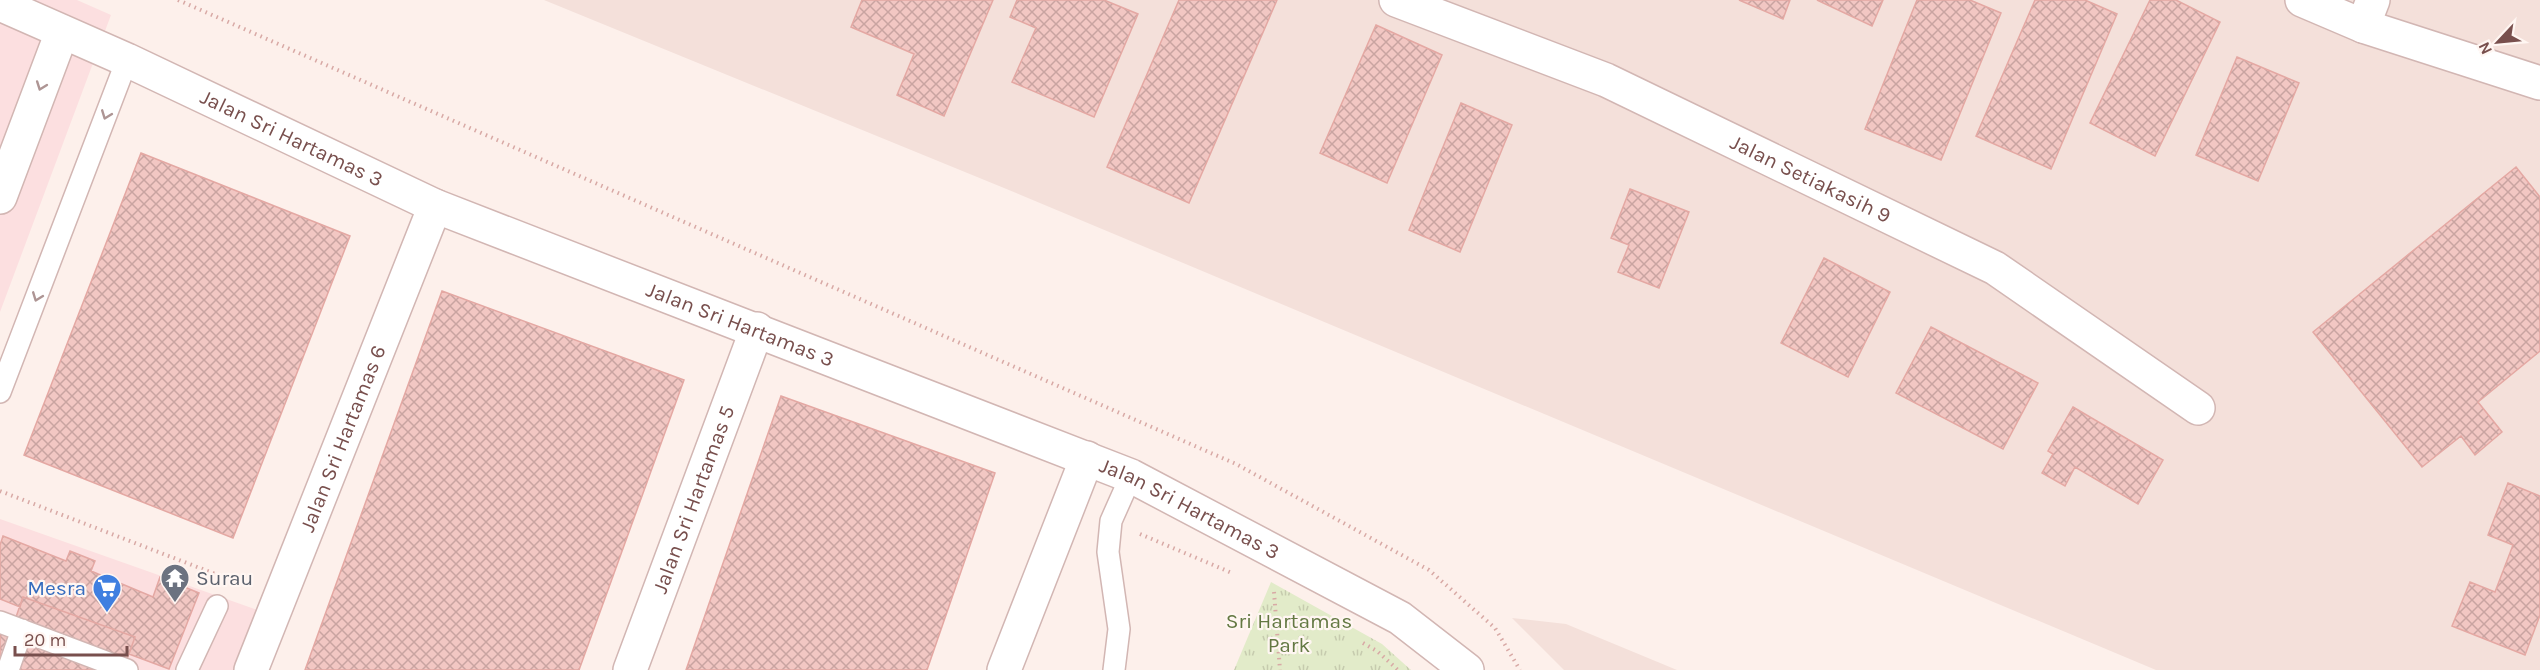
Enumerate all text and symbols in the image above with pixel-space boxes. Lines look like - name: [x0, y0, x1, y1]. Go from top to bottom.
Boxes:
- north arrow: [2468, 12, 2528, 72]
- text: N: [2474, 39, 2496, 58]
- one-way arrow: [36, 81, 49, 91]
- street label: Jalan Sri Hartamas 3: [197, 85, 387, 192]
- one-way arrow: [101, 109, 114, 119]
- street label: Jalan Setiakasih 9: [1727, 130, 1895, 228]
- street label: Jalan Sri Hartamas 3: [643, 277, 837, 372]
- one-way arrow: [31, 291, 44, 302]
- street label: Jalan Sri Hartamas 6: [295, 342, 391, 535]
- street label: Jalan Sri Hartamas 5: [648, 402, 739, 597]
- street label: Jalan Sri Hartamas 3: [1096, 453, 1284, 564]
- temple icon: Surau: [159, 562, 191, 604]
- place label: Surau: [196, 566, 253, 590]
- supermarket icon: Mesra: [91, 572, 123, 614]
- place label: Mesra: [27, 576, 86, 600]
- park label: Sri Hartamas Park: [1226, 609, 1352, 657]
- scale bar: [15, 619, 128, 657]
- text: 20 m: [24, 629, 66, 651]

